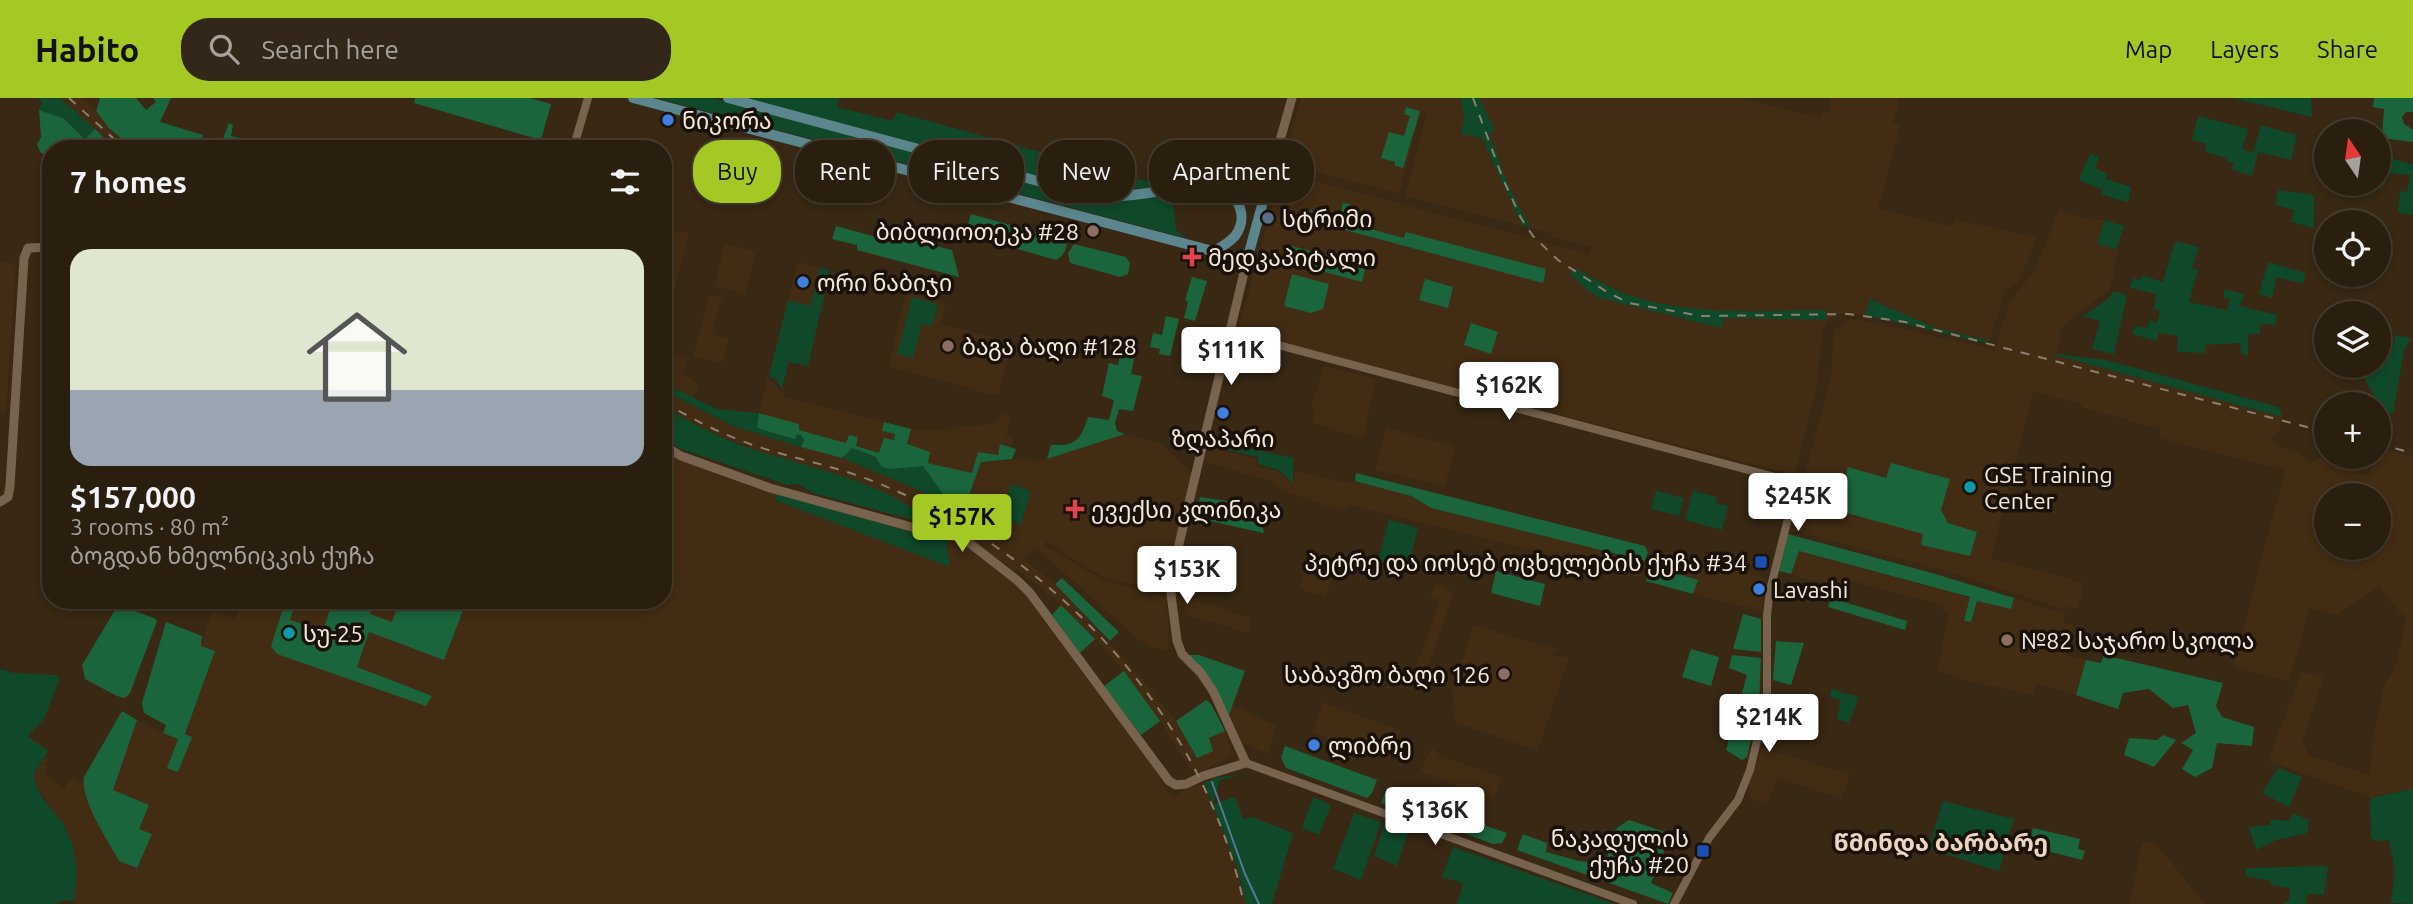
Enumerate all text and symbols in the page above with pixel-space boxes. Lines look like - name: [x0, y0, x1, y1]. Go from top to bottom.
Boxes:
- search box: [181, 18, 671, 81]
- icon: search: [205, 30, 243, 68]
- text: Habito: [35, 31, 139, 68]
- text: Search here: [261, 35, 399, 64]
- text: Map: [2125, 36, 2172, 63]
- text: Layers: [2210, 36, 2279, 63]
- text: Share: [2317, 36, 2378, 63]
- place label: ნიკორა: [682, 108, 772, 135]
- marker: ნიკორა: [660, 112, 676, 128]
- north arrow: [2314, 119, 2390, 196]
- map controls: [2314, 119, 2391, 560]
- chip: Buy: [693, 140, 781, 203]
- chip: Rent: [795, 140, 895, 203]
- chip: Filters: [909, 140, 1024, 203]
- chip: New: [1038, 140, 1135, 203]
- chip: Apartment: [1149, 140, 1314, 203]
- icon: filters: [606, 163, 644, 201]
- text: 7 homes: [70, 165, 187, 199]
- place label: სტრიმი: [1282, 206, 1372, 233]
- marker: სტრიმი: [1260, 210, 1276, 226]
- button: locate: [2314, 210, 2391, 287]
- place label: ბიბლიოთეკა #28: [876, 219, 1079, 246]
- marker: ბიბლიოთეკა #28: [1085, 223, 1101, 239]
- place label: მედკაპიტალი: [1208, 245, 1376, 272]
- marker: მედკაპიტალი: [1182, 247, 1202, 267]
- place label: ორი ნაბიჯი: [817, 270, 952, 297]
- marker: ორი ნაბიჯი: [795, 274, 811, 290]
- icon: home: [294, 294, 420, 420]
- button: layers: [2314, 301, 2391, 378]
- pin: $111K: [1182, 328, 1280, 387]
- place label: ბაგა ბაღი #128: [962, 334, 1137, 361]
- text: $111K: [1197, 337, 1265, 362]
- marker: ბაგა ბაღი #128: [940, 338, 956, 354]
- pin: $162K: [1460, 362, 1558, 422]
- text: $162K: [1475, 372, 1543, 397]
- button: +: [2314, 392, 2391, 469]
- marker: ზღაპარი: [1215, 405, 1231, 421]
- place label: ზღაპარი: [1172, 426, 1274, 453]
- place label: GSE Training Center: [1984, 462, 2113, 513]
- pin: $245K: [1749, 474, 1847, 533]
- marker: GSE Training Center: [1962, 479, 1978, 495]
- text: $157,000: [70, 480, 196, 514]
- text: $245K: [1764, 483, 1832, 508]
- button: −: [2314, 483, 2391, 560]
- pin: $157K: [913, 494, 1011, 554]
- place label: ევექსი კლინიკა: [1091, 497, 1281, 524]
- marker: ევექსი კლინიკა: [1065, 499, 1085, 519]
- text: $157K: [928, 504, 996, 529]
- text: 3 rooms · 80 m²: [70, 514, 229, 539]
- text: ბოგდან ხმელნიცკის ქუჩა: [70, 543, 375, 568]
- pin: $153K: [1138, 546, 1236, 606]
- place label: პეტრე და იოსებ ოცხელების ქუჩა #34: [1305, 550, 1747, 577]
- marker: პეტრე და იოსებ ოცხელების ქუჩა #34: [1753, 554, 1769, 570]
- text: $153K: [1153, 556, 1221, 581]
- place label: Lavashi: [1773, 577, 1848, 602]
- marker: Lavashi: [1751, 581, 1767, 597]
- place label: სუ-25: [303, 621, 363, 648]
- marker: სუ-25: [281, 625, 297, 641]
- place label: №82 საჯარო სკოლა: [2021, 628, 2254, 655]
- marker: №82 საჯარო სკოლა: [1999, 632, 2015, 648]
- place label: საბავშო ბაღი 126: [1284, 662, 1490, 689]
- marker: საბავშო ბაღი 126: [1496, 666, 1512, 682]
- pin: $214K: [1720, 694, 1818, 754]
- text: $214K: [1735, 704, 1803, 729]
- place label: ლიბრე: [1328, 733, 1412, 760]
- marker: ლიბრე: [1306, 737, 1322, 753]
- pin: $136K: [1386, 788, 1484, 847]
- text: $136K: [1401, 797, 1469, 822]
- place label: ნაკადულის ქუჩა #20: [1551, 826, 1689, 879]
- district label: წმინდა ბარბარე: [1834, 829, 2048, 858]
- marker: ნაკადულის ქუჩა #20: [1695, 843, 1711, 859]

